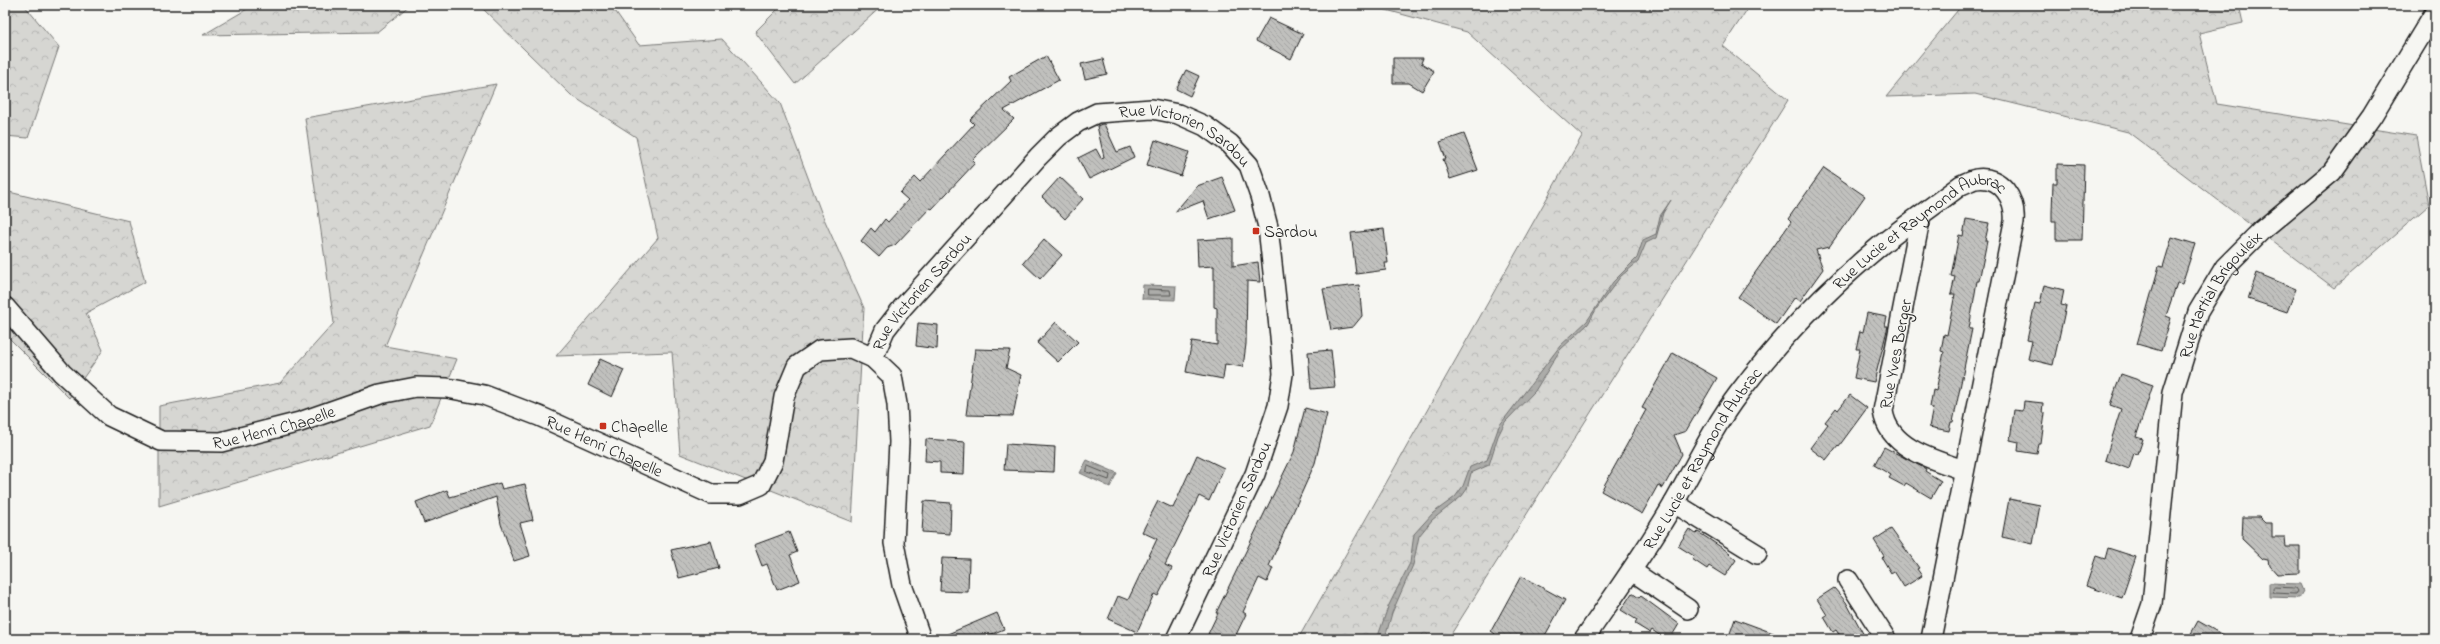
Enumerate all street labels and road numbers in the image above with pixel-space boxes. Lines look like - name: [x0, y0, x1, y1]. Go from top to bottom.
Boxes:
- street label: Rue Victorien Sardou: [1118, 98, 1256, 173]
- street label: Rue Lucie et Raymond Aubrac: [1827, 167, 2013, 296]
- street label: Rue Martial Brigouleix: [2173, 226, 2269, 362]
- street label: Rue Victorien Sardou: [867, 228, 978, 355]
- street label: Rue Yves Berger: [1874, 297, 1921, 412]
- street label: Rue Lucie et Raymond Aubrac: [1637, 362, 1769, 555]
- street label: Rue Henri Chapelle: [212, 400, 339, 456]
- street label: Rue Henri Chapelle: [541, 410, 667, 485]
- street label: Rue Victorien Sardou: [1196, 437, 1279, 582]

